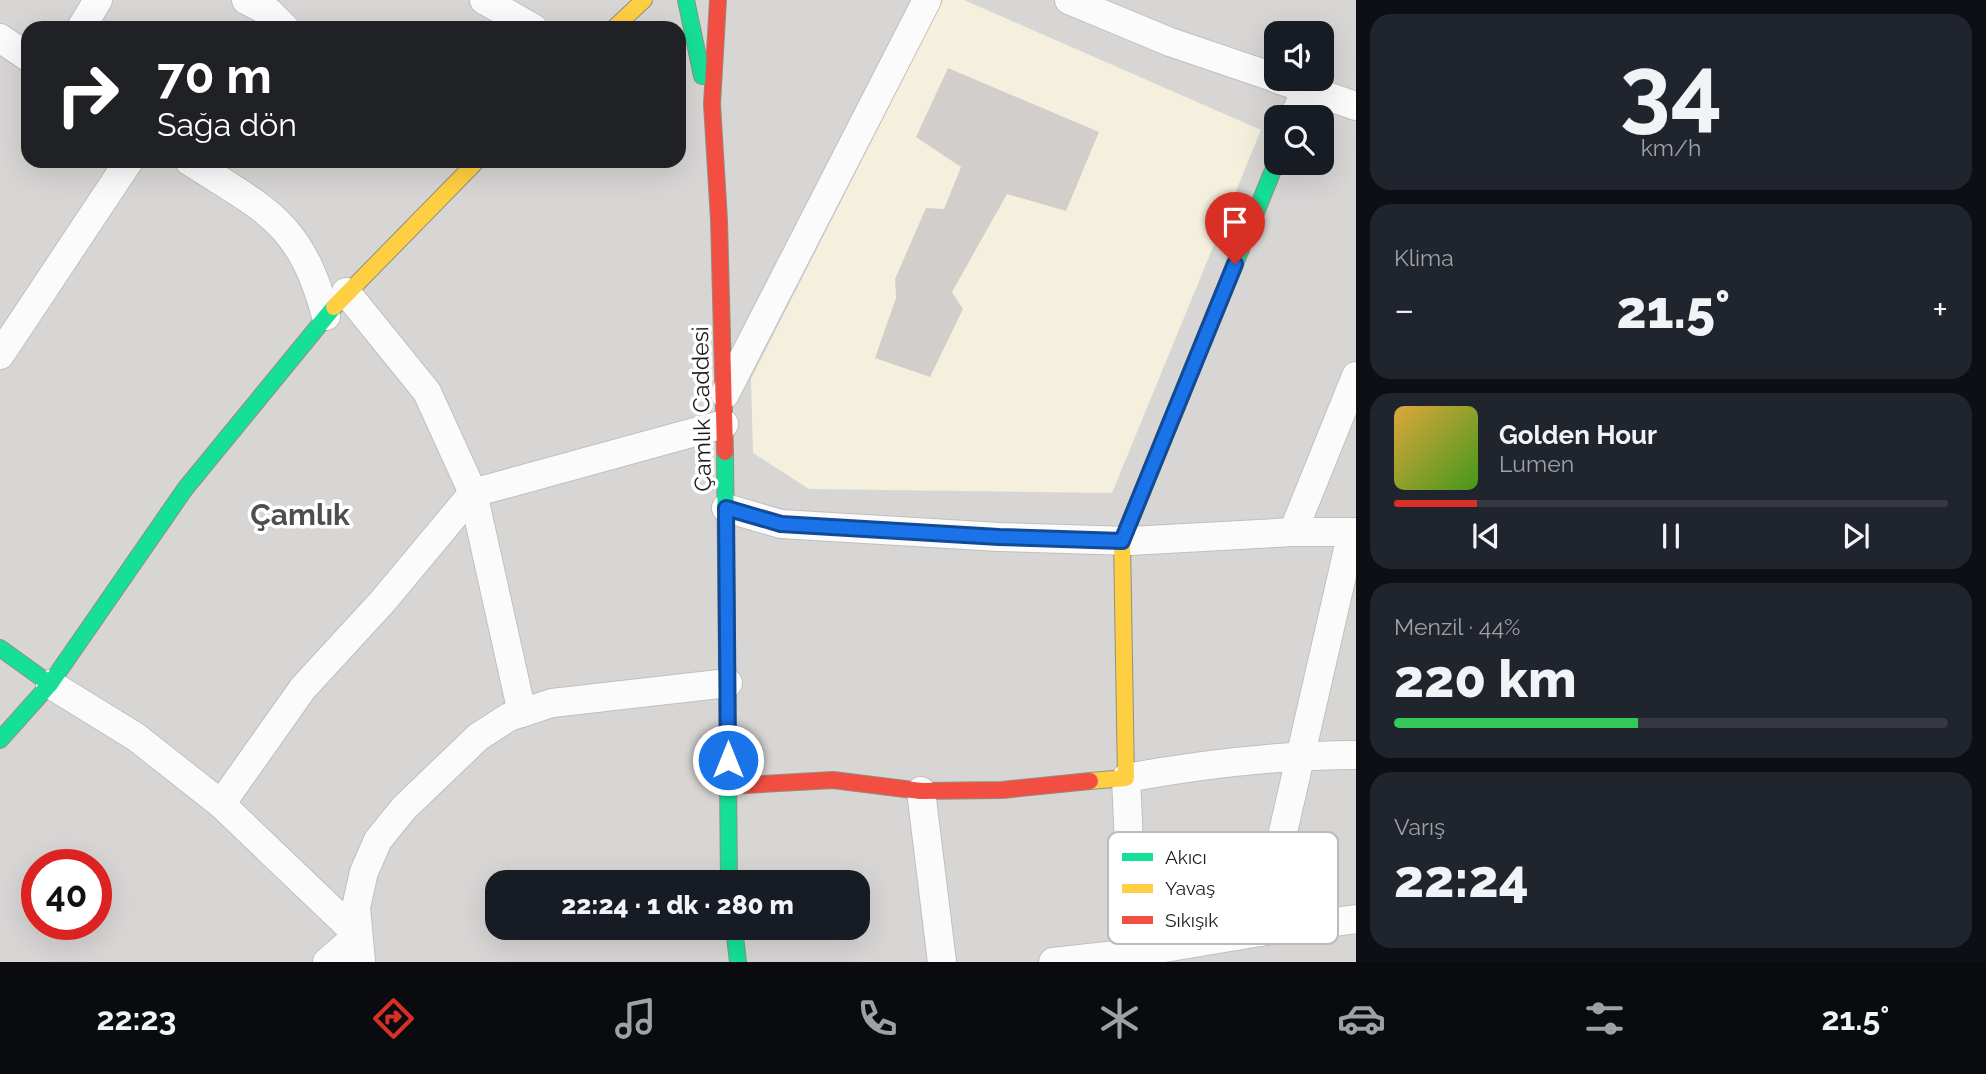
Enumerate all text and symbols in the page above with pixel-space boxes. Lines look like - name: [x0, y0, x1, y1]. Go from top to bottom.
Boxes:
- map controls: [1264, 21, 1334, 175]
- button: sound: [1264, 21, 1334, 91]
- text: 34: [1620, 35, 1722, 142]
- text: 70 m: [157, 47, 272, 104]
- icon: right: [42, 49, 133, 140]
- button: search: [1264, 105, 1334, 175]
- text: Sağa dön: [157, 106, 297, 143]
- text: km/h: [1641, 134, 1701, 161]
- pin: [1205, 192, 1265, 264]
- icon: arrive: [1216, 203, 1254, 241]
- text: Klima: [1394, 244, 1454, 271]
- text: 21.5°: [1616, 279, 1730, 340]
- text: −: [1394, 287, 1414, 332]
- text: +: [1932, 287, 1948, 332]
- street label: Çamlık Caddesi: [686, 326, 716, 492]
- text: Golden Hour: [1499, 420, 1657, 450]
- text: Lumen: [1499, 450, 1574, 477]
- district label: Çamlık: [250, 497, 350, 532]
- icon: previous: [1467, 517, 1505, 555]
- icon: pause: [1652, 517, 1690, 555]
- icon: next: [1837, 517, 1875, 555]
- text: Menzil · 44%: [1394, 613, 1520, 640]
- text: 220 km: [1394, 648, 1577, 709]
- position arrow: [691, 723, 765, 797]
- text: Varış: [1394, 813, 1445, 840]
- legend: [1108, 832, 1338, 944]
- text: Akıcı: [1165, 846, 1207, 868]
- text: 22:24: [1394, 848, 1529, 909]
- speed limit sign: 40: [21, 849, 112, 940]
- text: Yavaş: [1165, 877, 1215, 899]
- text: 22:24 · 1 dk · 280 m: [561, 890, 794, 920]
- text: Sıkışık: [1165, 909, 1218, 931]
- icon: directions: [369, 994, 418, 1043]
- icon: music: [611, 994, 660, 1043]
- icon: phone: [853, 994, 902, 1043]
- icon: climate: [1095, 994, 1144, 1043]
- icon: car: [1337, 994, 1386, 1043]
- icon: filters: [1580, 994, 1629, 1043]
- text: 22:23: [97, 1000, 176, 1037]
- text: 21.5°: [1822, 1000, 1889, 1037]

